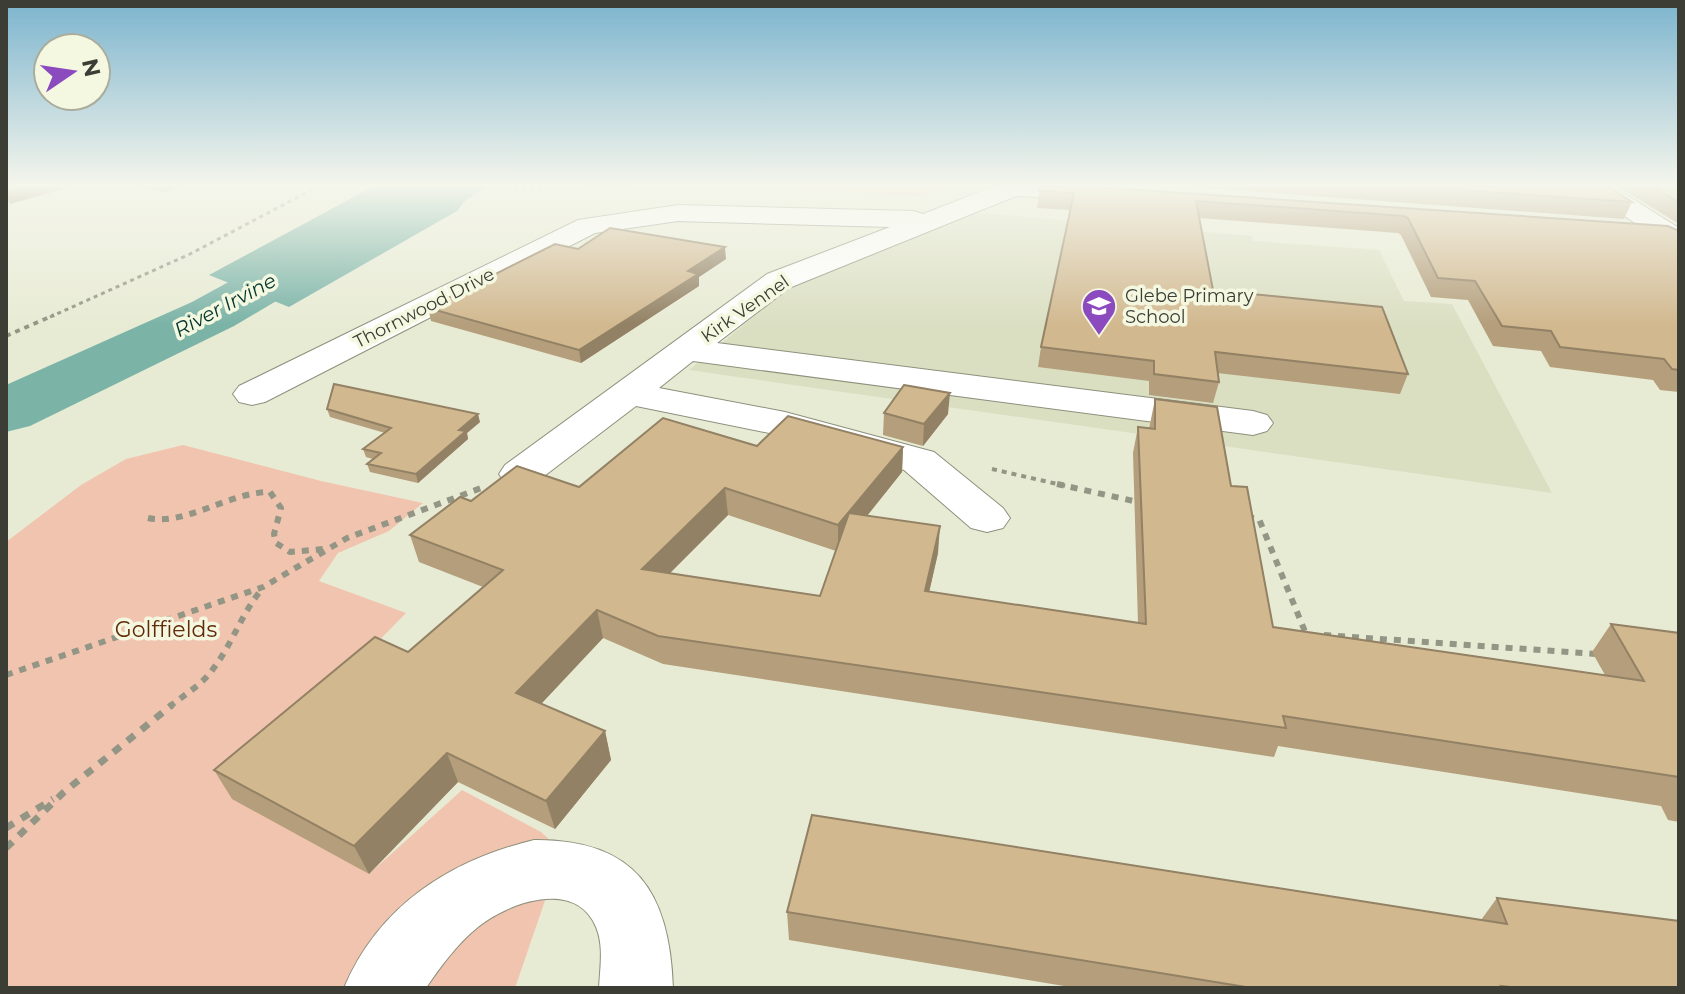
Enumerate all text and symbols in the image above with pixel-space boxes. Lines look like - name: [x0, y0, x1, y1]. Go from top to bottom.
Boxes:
- north arrow: [32, 32, 112, 112]
- text: N: [76, 56, 106, 79]
- street label: Thornwood Drive: [350, 263, 498, 353]
- water label: River Irvine: [170, 268, 280, 342]
- street label: Kirk Vennel: [697, 271, 793, 347]
- place label: Glebe Primary School: [1125, 285, 1254, 328]
- school or university icon: Glebe Primary School: [1080, 287, 1118, 337]
- park label: Golffields: [115, 616, 217, 643]

